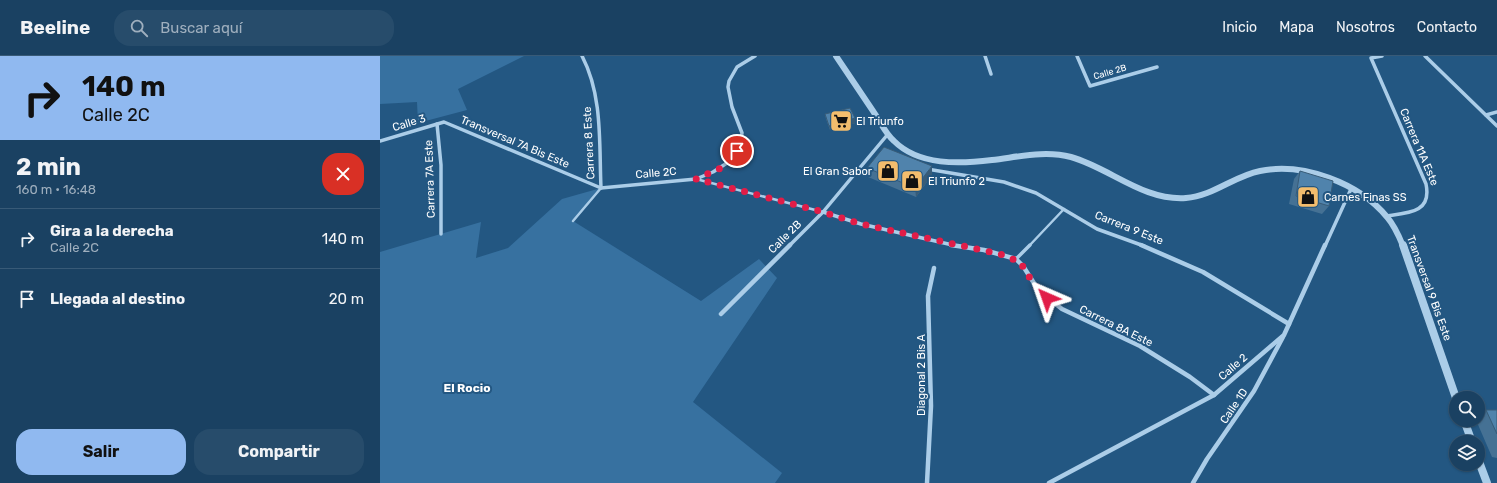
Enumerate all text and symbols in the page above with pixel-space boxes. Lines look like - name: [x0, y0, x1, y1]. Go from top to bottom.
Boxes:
- search box: [114, 10, 394, 46]
- text: Beeline: [20, 16, 90, 39]
- icon: search: [128, 17, 150, 39]
- text: Buscar aquí: [160, 19, 243, 37]
- text: Inicio: [1222, 19, 1257, 36]
- text: Mapa: [1279, 19, 1314, 36]
- text: Nosotros: [1336, 19, 1395, 36]
- text: Contacto: [1417, 19, 1477, 36]
- street label: Calle 2B: [1092, 63, 1128, 81]
- text: 140 m: [82, 70, 166, 103]
- icon: right: [16, 72, 68, 124]
- text: Calle 2C: [82, 104, 150, 126]
- street label: Carrera 8 Este: [581, 106, 597, 180]
- street label: Carrera 11A Este: [1397, 106, 1441, 188]
- supermarket icon: El Triunfo: [828, 108, 854, 134]
- street label: Calle 3: [391, 112, 428, 134]
- street label: Transversal 7A Bis Este: [459, 113, 571, 171]
- place label: El Triunfo: [856, 115, 904, 128]
- pin: [720, 134, 754, 168]
- street label: Carrera 7A Este: [422, 140, 438, 218]
- icon: arrive: [726, 140, 748, 162]
- text: 2 min: [16, 153, 81, 181]
- button: close: [322, 153, 364, 195]
- shop icon: El Gran Sabor: [875, 158, 901, 184]
- street label: Calle 2C: [635, 165, 677, 181]
- place label: El Gran Sabor: [803, 165, 873, 178]
- shop icon: El Triunfo 2: [899, 168, 925, 194]
- place label: El Triunfo 2: [928, 175, 985, 188]
- text: 160 m · 16:48: [16, 182, 96, 197]
- shop icon: Carnes Finas SS: [1295, 184, 1321, 210]
- place label: Carnes Finas SS: [1324, 191, 1407, 204]
- street label: Carrera 9 Este: [1093, 208, 1165, 248]
- street label: Calle 2B: [766, 218, 804, 256]
- text: Gira a la derecha: [50, 222, 174, 240]
- icon: right: [16, 228, 38, 250]
- text: 140 m: [322, 230, 364, 248]
- street label: Transversal 9 Bis Este: [1404, 233, 1454, 343]
- text: Calle 2C: [50, 240, 99, 255]
- position arrow: [1026, 277, 1068, 319]
- icon: arrive: [16, 288, 38, 310]
- text: Llegada al destino: [50, 290, 185, 308]
- text: 20 m: [329, 290, 364, 308]
- street label: Carrera 8A Este: [1077, 303, 1155, 349]
- street label: Diagonal 2 Bis A: [915, 333, 928, 416]
- street label: Calle 2: [1216, 351, 1250, 383]
- district label: El Rocio: [443, 381, 491, 395]
- street label: Calle 1D: [1217, 386, 1251, 426]
- map controls: [1449, 391, 1485, 471]
- button: search: [1449, 391, 1485, 427]
- button: Salir: [16, 429, 186, 475]
- button: Compartir: [194, 429, 364, 475]
- button: layers: [1449, 435, 1485, 471]

